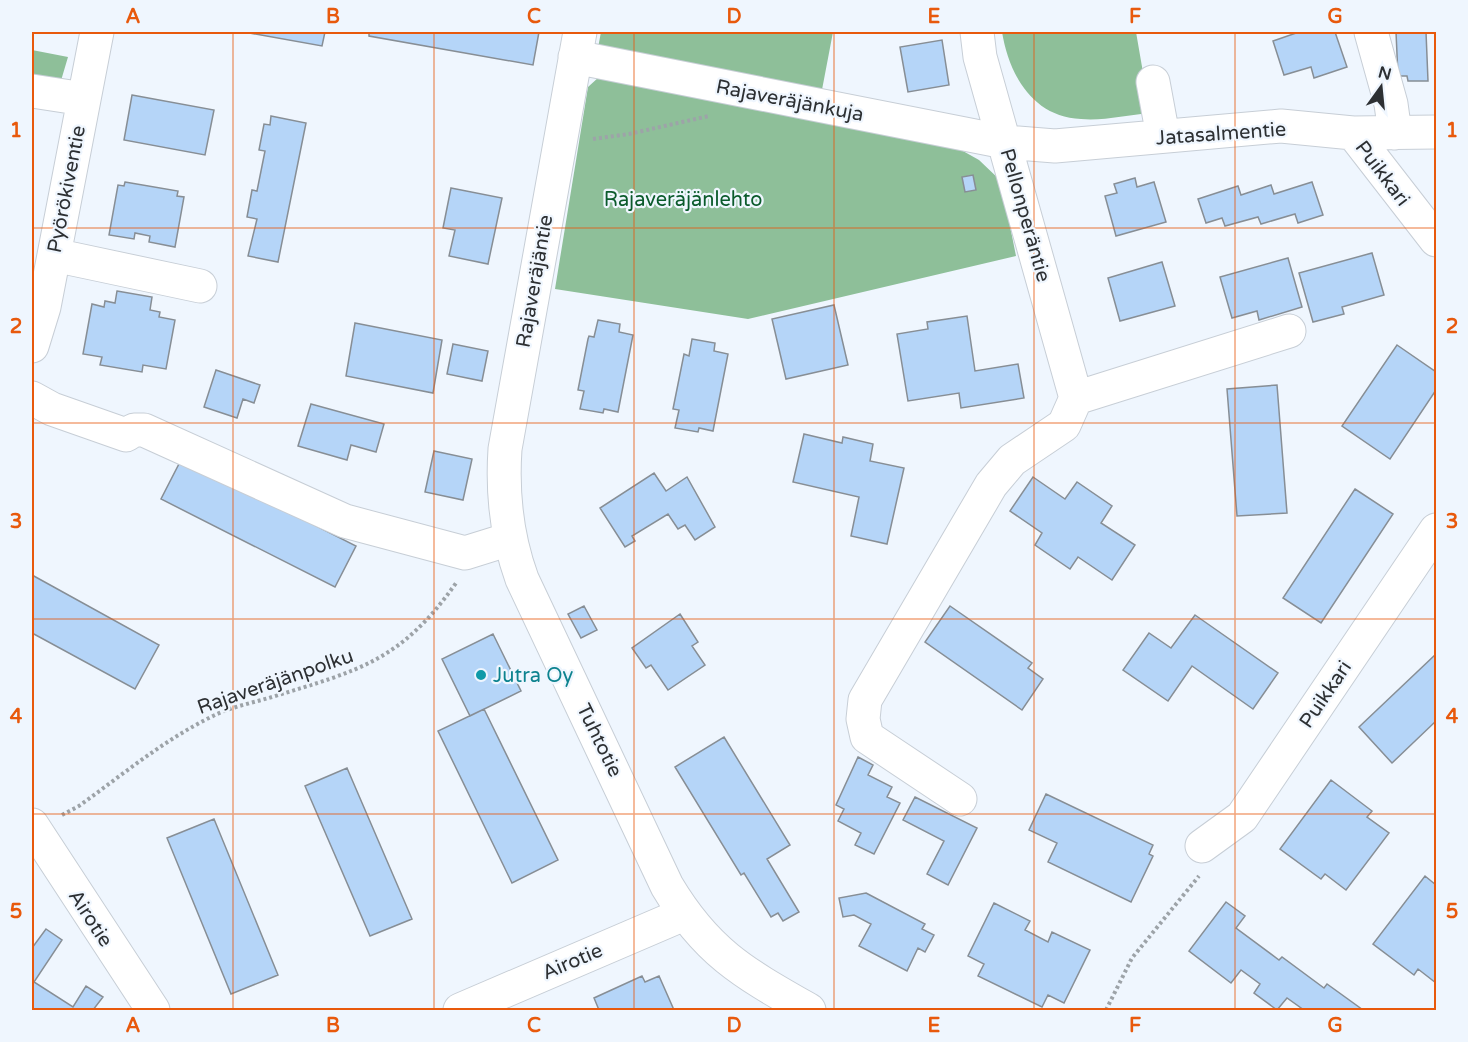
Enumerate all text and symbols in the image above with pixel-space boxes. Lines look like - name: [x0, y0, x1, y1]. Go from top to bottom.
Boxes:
- text: A: [126, 5, 141, 29]
- text: B: [326, 5, 340, 29]
- text: C: [527, 5, 541, 29]
- text: D: [726, 5, 742, 29]
- text: E: [928, 5, 941, 29]
- text: F: [1129, 5, 1141, 29]
- text: G: [1327, 5, 1343, 29]
- north arrow: [1351, 57, 1411, 117]
- text: N: [1376, 62, 1393, 85]
- street label: Rajaveräjänkuja: [714, 75, 866, 127]
- street label: Jatasalmentie: [1155, 117, 1287, 151]
- text: 1: [10, 119, 22, 143]
- text: 1: [1446, 119, 1458, 143]
- street label: Pyörökiventie: [43, 123, 91, 255]
- street label: Puikkari: [1350, 136, 1415, 211]
- street label: Pellonperäntie: [995, 146, 1056, 285]
- park label: Rajaveräjänlehto: [604, 188, 762, 212]
- street label: Rajaveräjäntie: [511, 213, 558, 349]
- text: 2: [10, 315, 22, 339]
- text: 2: [1446, 315, 1458, 339]
- text: 3: [10, 510, 22, 534]
- text: 3: [1446, 510, 1458, 534]
- street label: Rajaveräjänpolku: [194, 644, 357, 720]
- street label: Puikkari: [1295, 656, 1357, 733]
- place label: Jutra Oy: [493, 664, 573, 688]
- marker: Jutra Oy: [474, 668, 488, 682]
- street label: Tuhtotie: [571, 700, 627, 781]
- text: 4: [10, 705, 23, 729]
- text: 4: [1446, 705, 1459, 729]
- street label: Airotie: [63, 886, 117, 952]
- text: 5: [10, 900, 22, 924]
- text: 5: [1446, 900, 1458, 924]
- street label: Airotie: [539, 939, 606, 985]
- text: A: [126, 1014, 141, 1038]
- text: B: [326, 1014, 340, 1038]
- text: C: [527, 1014, 541, 1038]
- text: D: [726, 1014, 742, 1038]
- text: E: [928, 1014, 941, 1038]
- text: F: [1129, 1014, 1141, 1038]
- text: G: [1327, 1014, 1343, 1038]

